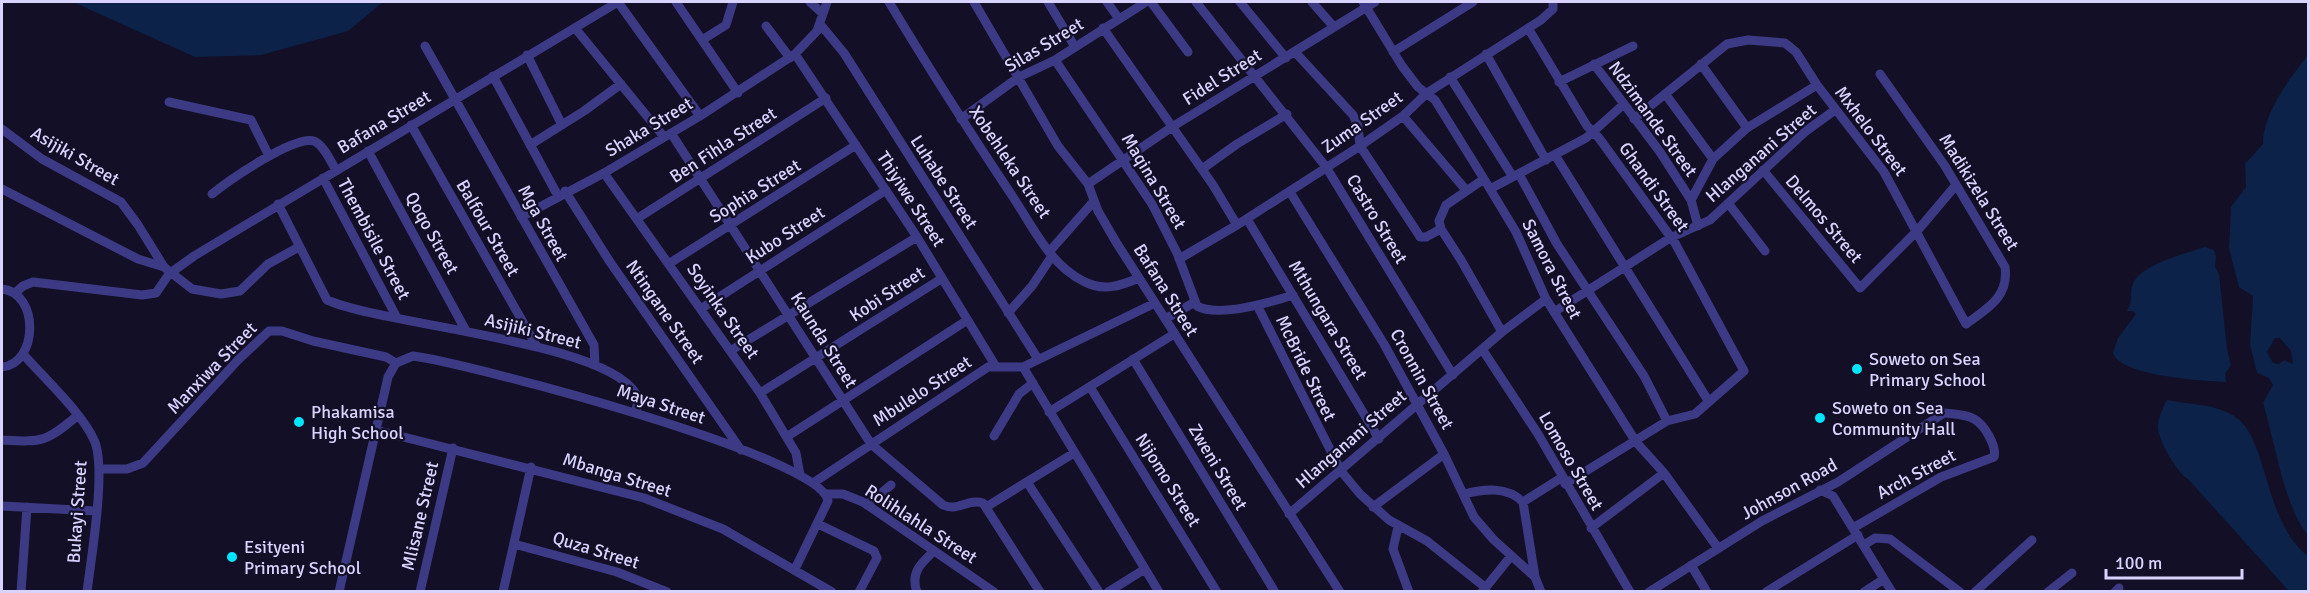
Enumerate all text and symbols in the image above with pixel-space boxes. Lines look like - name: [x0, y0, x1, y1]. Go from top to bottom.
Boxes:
- street label: Silas Street: [1001, 13, 1087, 77]
- street label: Fidel Street: [1178, 44, 1266, 110]
- street label: Ndzimande Street: [1604, 57, 1702, 181]
- street label: Mxhelo Street: [1830, 82, 1912, 180]
- street label: Bafana Street: [333, 86, 435, 158]
- street label: Zuma Street: [1317, 86, 1407, 158]
- street label: Shaka Street: [601, 92, 697, 162]
- street label: Hlanganani Street: [1701, 99, 1821, 207]
- street label: Ben Fihla Street: [665, 102, 781, 188]
- street label: Xobehleka Street: [964, 102, 1056, 222]
- street label: Asijiki Street: [27, 122, 123, 190]
- street label: Maqina Street: [1117, 129, 1191, 233]
- street label: Madikizela Street: [1934, 129, 2024, 255]
- street label: Luhabe Street: [906, 131, 982, 233]
- street label: Ghandi Street: [1614, 138, 1694, 236]
- street label: Thiyiwe Street: [872, 147, 950, 251]
- street label: Sophia Street: [705, 154, 805, 228]
- street label: Castro Street: [1342, 170, 1412, 268]
- street label: Delmos Street: [1781, 170, 1867, 268]
- street label: Thembisile Street: [333, 175, 415, 303]
- street label: Balfour Street: [452, 176, 524, 280]
- street label: Mga Street: [513, 181, 573, 265]
- street label: Qoqo Street: [400, 188, 464, 278]
- street label: Kubo Street: [741, 201, 829, 269]
- street label: Samora Street: [1517, 215, 1587, 323]
- street label: Bafana Street: [1129, 240, 1203, 340]
- street label: Ntingane Street: [621, 256, 709, 368]
- street label: Mthungara Street: [1284, 256, 1372, 384]
- street label: Soyinka Street: [682, 259, 764, 363]
- street label: Kobi Street: [845, 262, 929, 326]
- street label: Kaunda Street: [786, 288, 862, 392]
- street label: Asijiki Street: [483, 308, 583, 354]
- street label: McBride Street: [1271, 312, 1341, 424]
- street label: Manxiwa Street: [163, 317, 261, 419]
- street label: Cronnin Street: [1385, 325, 1459, 433]
- place label: Soweto on Sea Primary School: [1869, 348, 1986, 391]
- street label: Mbulelo Street: [868, 351, 976, 431]
- marker: Soweto on Sea Primary School: [1850, 362, 1864, 376]
- street label: Maya Street: [614, 379, 708, 429]
- street label: Hlanganani Street: [1291, 385, 1411, 493]
- place label: Soweto on Sea Community Hall: [1832, 397, 1956, 440]
- place label: Phakamisa High School: [311, 401, 404, 444]
- street label: Lomoso Street: [1534, 408, 1608, 514]
- marker: Soweto on Sea Community Hall: [1813, 411, 1827, 425]
- marker: Phakamisa High School: [292, 415, 306, 429]
- street label: Zweni Street: [1184, 420, 1252, 514]
- street label: Nijomo Street: [1131, 429, 1205, 531]
- street label: Arch Street: [1873, 444, 1959, 504]
- street label: Mbanga Street: [560, 448, 674, 502]
- street label: Johnson Road: [1737, 454, 1841, 524]
- street label: Mlisane Street: [397, 459, 443, 573]
- street label: Bukayi Street: [62, 460, 92, 564]
- street label: Rolihlahla Street: [861, 480, 981, 568]
- street label: Quza Street: [550, 526, 642, 574]
- place label: Esityeni Primary School: [244, 536, 361, 579]
- scale bar: [2106, 542, 2242, 580]
- marker: Esityeni Primary School: [225, 550, 239, 564]
- text: 100 m: [2115, 552, 2162, 574]

